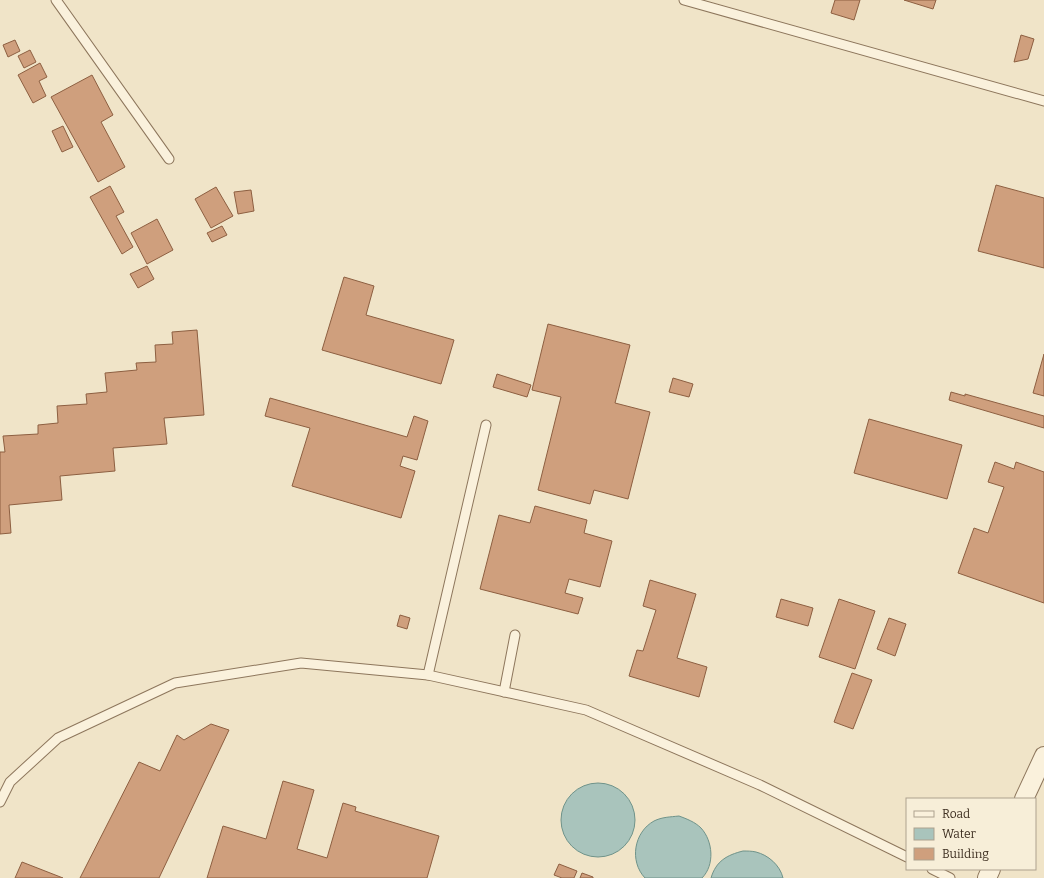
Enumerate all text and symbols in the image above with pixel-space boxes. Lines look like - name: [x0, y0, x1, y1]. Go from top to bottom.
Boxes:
- legend: [906, 798, 1036, 870]
- text: Road: [942, 807, 970, 821]
- text: Water: [942, 827, 977, 841]
- text: Building: [942, 847, 989, 861]

